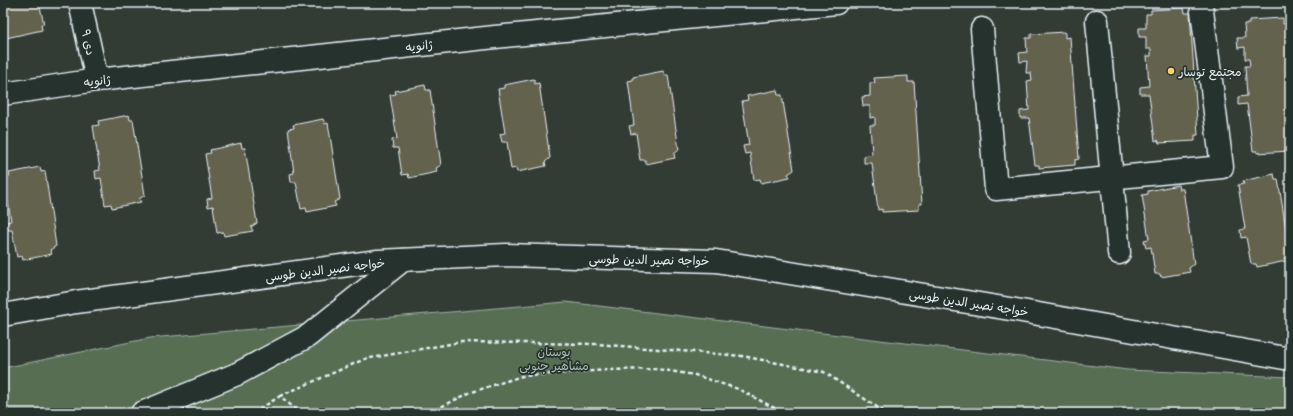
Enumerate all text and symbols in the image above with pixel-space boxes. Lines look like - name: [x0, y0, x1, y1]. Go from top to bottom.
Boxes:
- street label: ۹ دی: [78, 27, 100, 57]
- street label: ژانویه: [405, 36, 434, 54]
- place label: مجتمع توسار: [1178, 63, 1242, 81]
- marker: مجتمع توسار: [1166, 66, 1176, 76]
- street label: ژانویه: [83, 70, 112, 90]
- street label: خواجه نصیر الدین طوسی: [589, 250, 709, 269]
- street label: خواجه نصیر الدین طوسی: [264, 254, 386, 285]
- street label: خواجه نصیر الدین طوسی: [908, 285, 1030, 320]
- park label: بوستان مشاهیر جنوبی: [519, 343, 589, 374]

